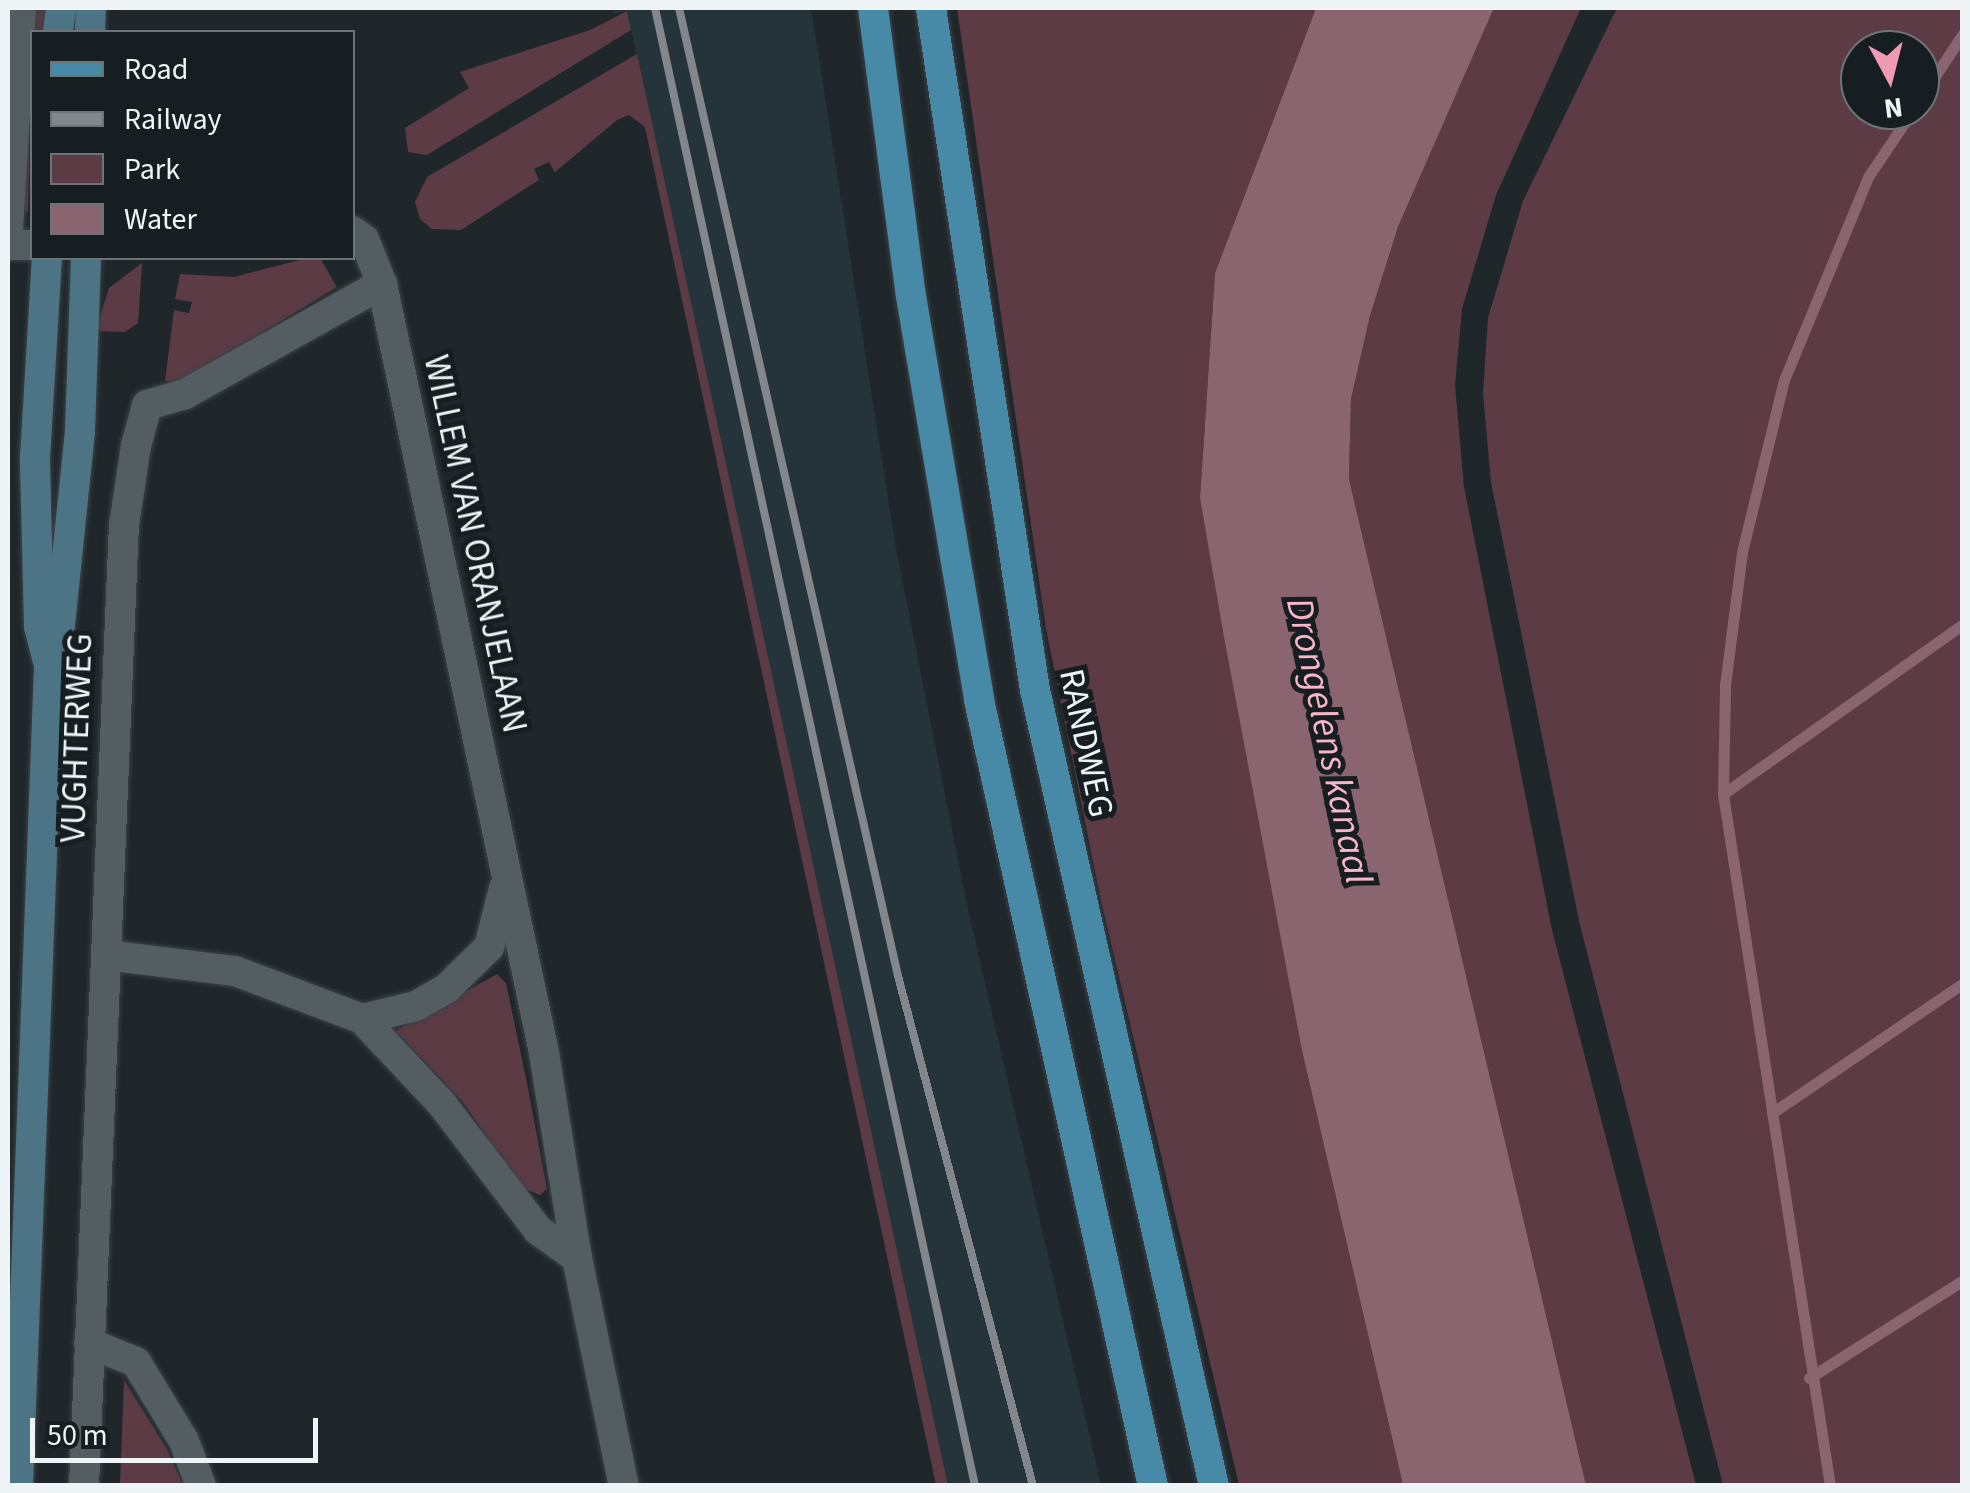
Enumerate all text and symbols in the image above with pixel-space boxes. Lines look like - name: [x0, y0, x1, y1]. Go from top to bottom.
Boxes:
- legend: [30, 30, 355, 260]
- north arrow: [1840, 30, 1940, 130]
- text: Road: [124, 48, 188, 91]
- text: N: [1882, 87, 1905, 129]
- text: Railway: [124, 98, 222, 141]
- text: Park: [124, 148, 180, 191]
- text: Water: [124, 198, 197, 241]
- street label: WILLEM VAN ORANJELAAN: [414, 351, 536, 737]
- water label: Drongelens kanaal: [1275, 594, 1381, 888]
- street label: VUGHTERWEG: [52, 633, 102, 843]
- street label: RANDWEG: [1050, 665, 1122, 821]
- scale bar: [35, 1398, 322, 1460]
- text: 50 m: [47, 1414, 108, 1457]

